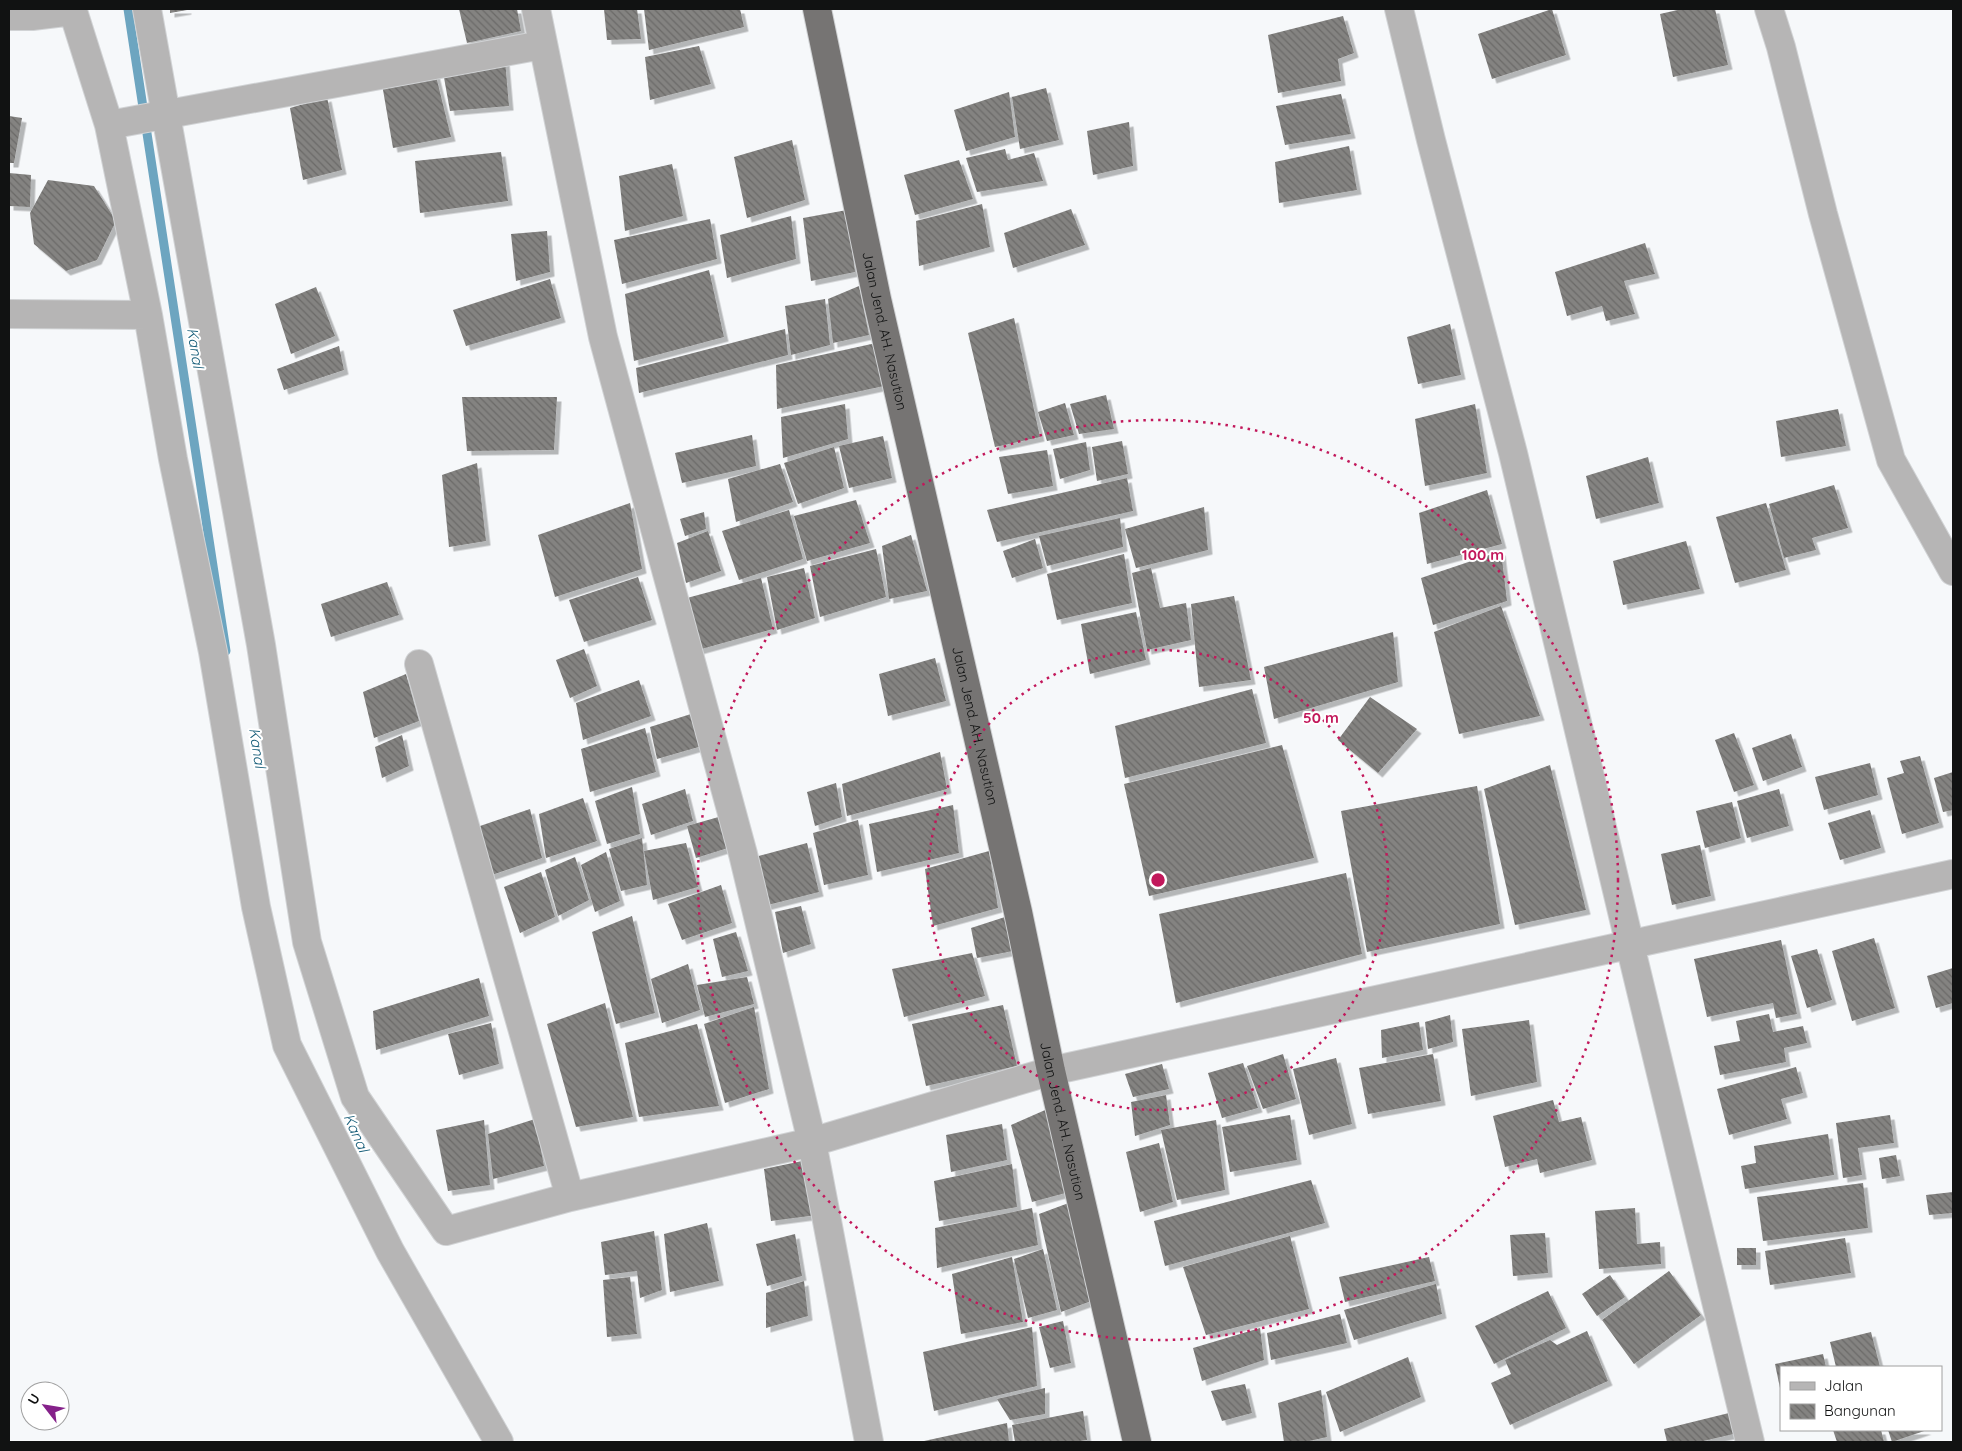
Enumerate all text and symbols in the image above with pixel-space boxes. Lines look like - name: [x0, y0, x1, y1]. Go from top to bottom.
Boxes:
- street label: Jalan Jend. AH. Nasution: [858, 250, 911, 412]
- water label: Kanal: [183, 326, 208, 371]
- text: 100 m: [1462, 545, 1504, 564]
- street label: Jalan Jend. AH. Nasution: [948, 645, 1002, 807]
- text: 50 m: [1303, 708, 1339, 727]
- water label: Kanal: [245, 726, 270, 771]
- centre of rings: [1149, 871, 1167, 889]
- street label: Jalan Jend. AH. Nasution: [1036, 1040, 1090, 1202]
- water label: Kanal: [340, 1110, 374, 1157]
- legend: [1780, 1366, 1942, 1431]
- text: Jalan: [1824, 1376, 1863, 1395]
- north arrow: [20, 1381, 70, 1431]
- text: U: [24, 1390, 44, 1408]
- text: Bangunan: [1824, 1401, 1896, 1420]

